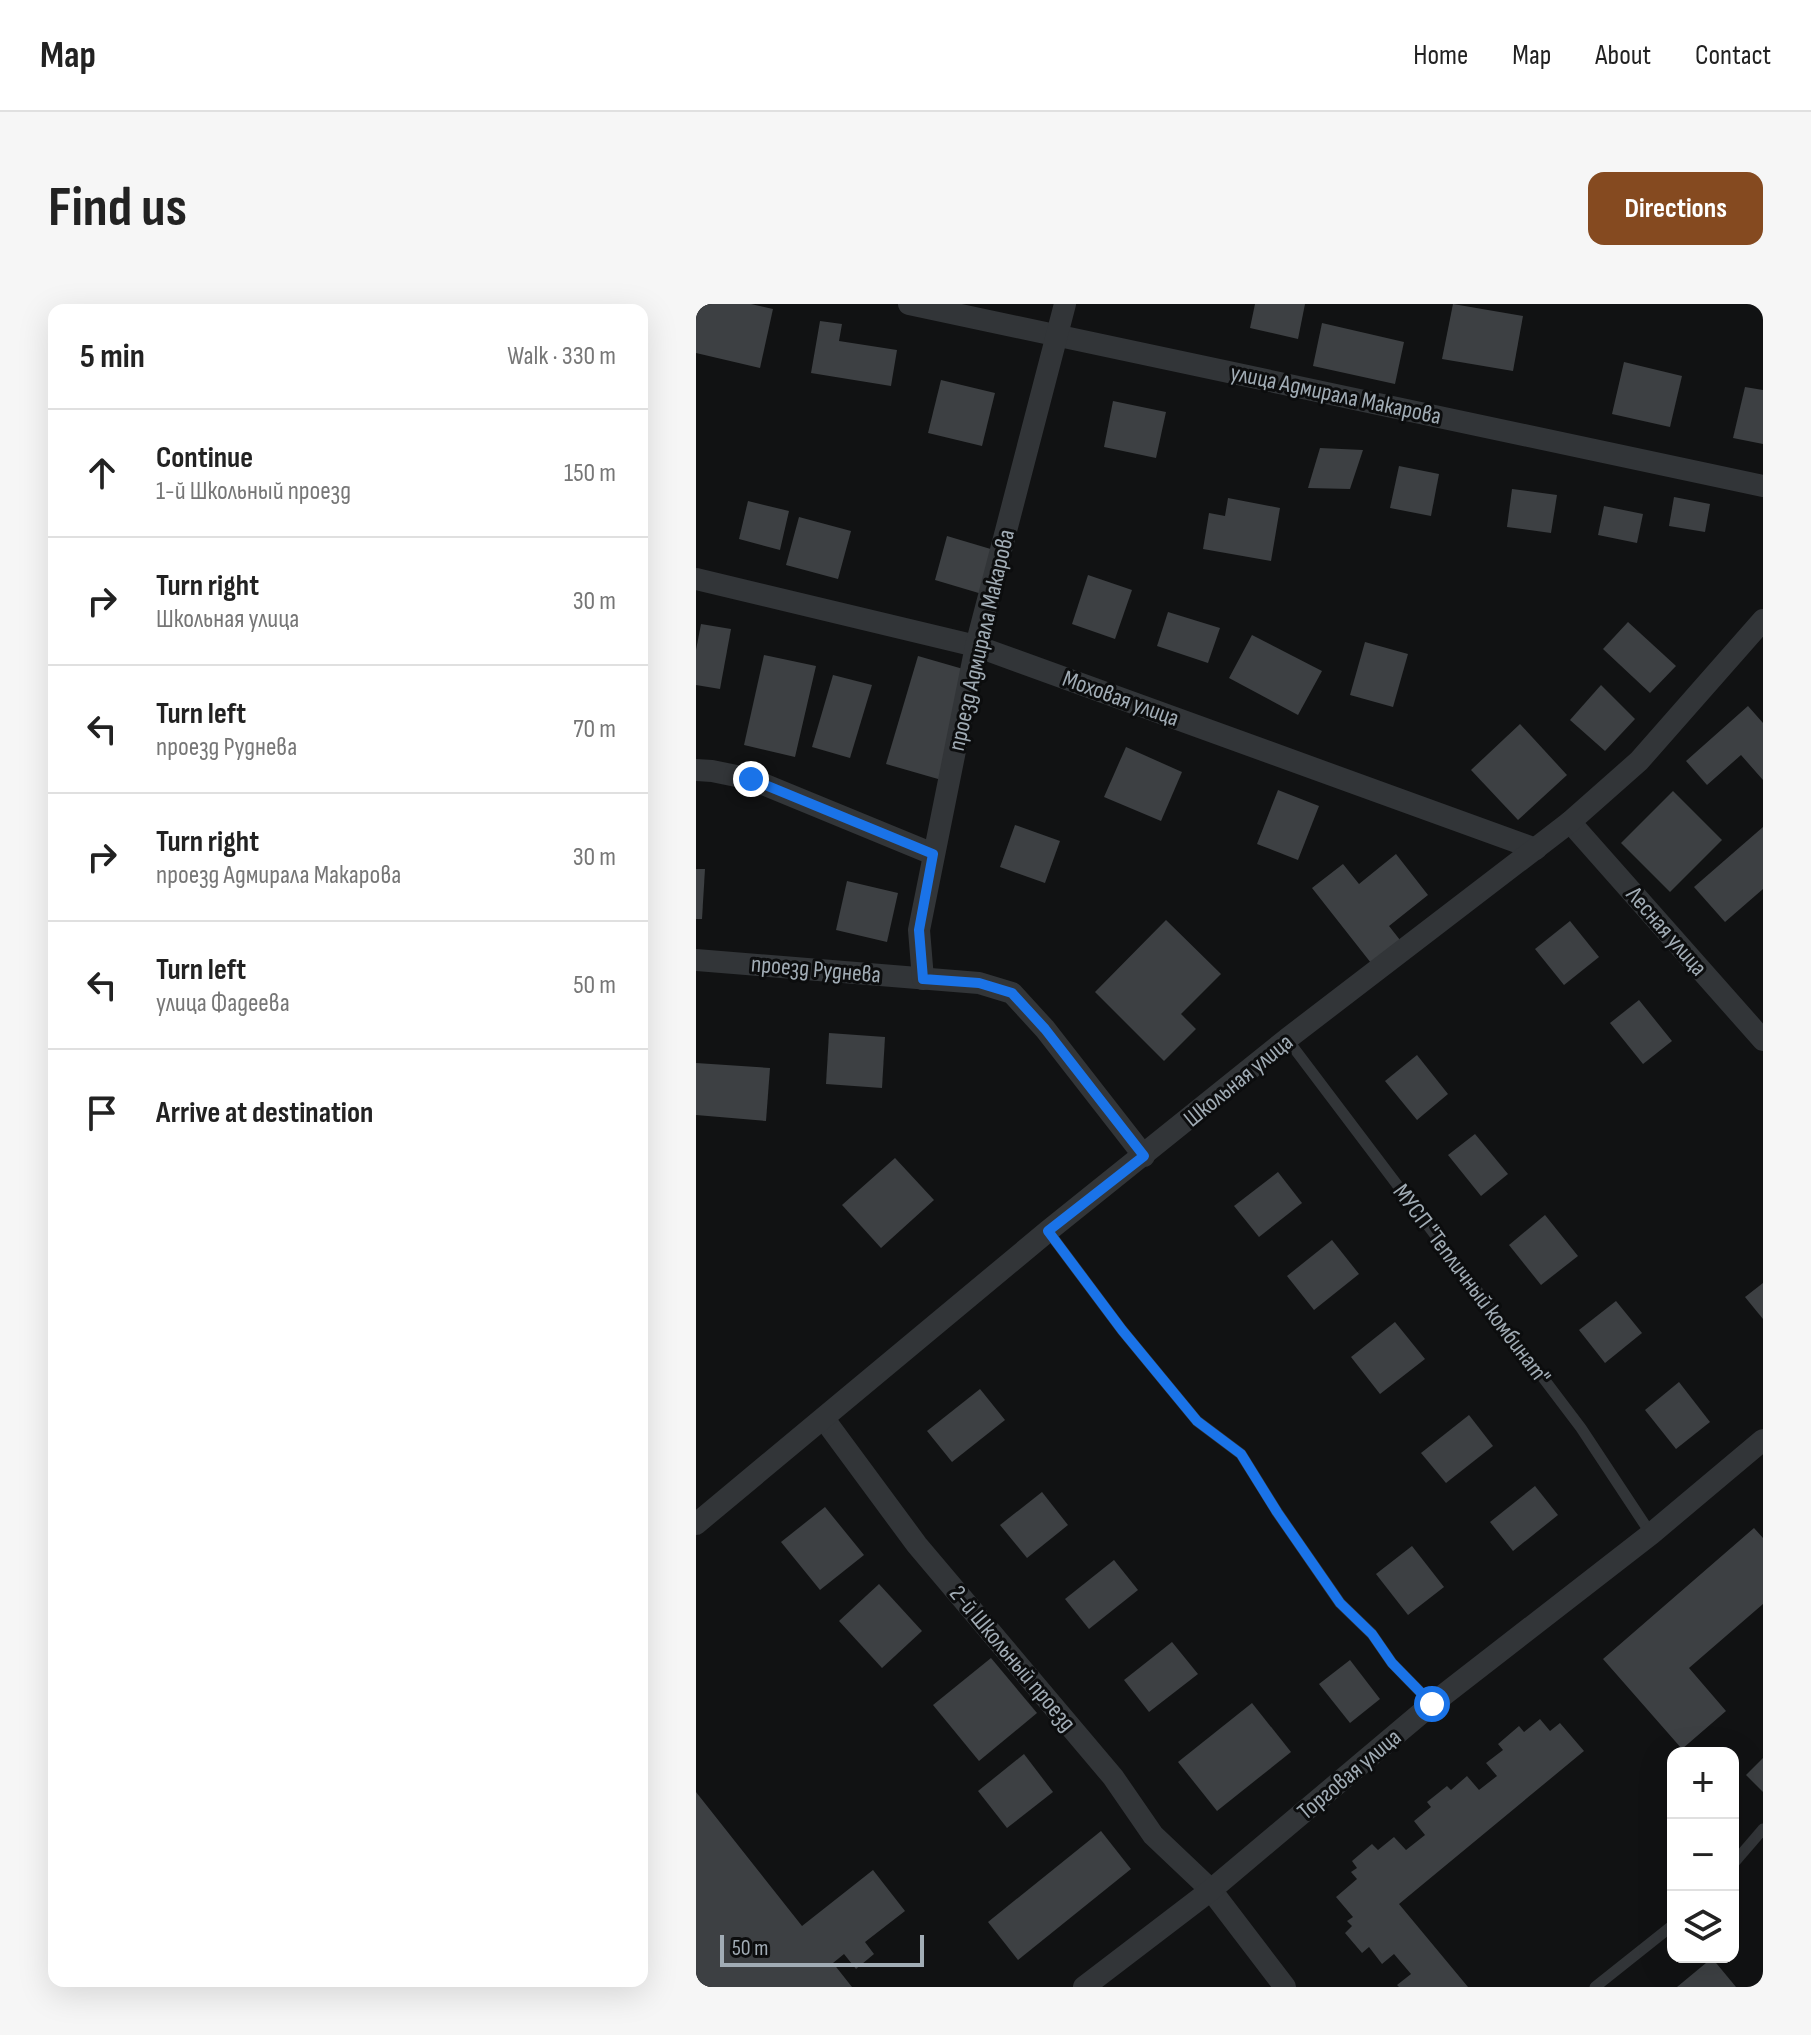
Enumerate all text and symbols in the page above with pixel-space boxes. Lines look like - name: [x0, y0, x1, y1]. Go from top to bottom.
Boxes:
- text: Map: [40, 33, 96, 78]
- text: Home: [1413, 39, 1468, 72]
- text: Map: [1512, 39, 1551, 72]
- text: About: [1595, 39, 1651, 72]
- text: Contact: [1695, 39, 1771, 72]
- button: Directions: [1588, 172, 1763, 245]
- text: Find us: [48, 175, 187, 242]
- text: 5 min: [80, 336, 145, 377]
- text: Walk · 330 m: [507, 341, 616, 372]
- street label: улица Адмирала Макарова: [1228, 358, 1444, 431]
- text: Continue: [156, 440, 253, 476]
- icon: ahead: [80, 451, 124, 495]
- text: 150 m: [564, 458, 616, 489]
- text: 1-й Школьный проезд: [156, 476, 351, 507]
- street label: проезд Адмирала Макарова: [942, 527, 1021, 754]
- text: Turn right: [156, 568, 259, 604]
- icon: right: [80, 579, 124, 623]
- text: 30 m: [573, 586, 616, 617]
- text: Школьная улица: [156, 604, 299, 635]
- street label: Моховая улица: [1059, 664, 1183, 733]
- text: Turn left: [156, 696, 246, 732]
- icon: left: [80, 707, 124, 751]
- text: 70 m: [573, 714, 616, 745]
- text: проезд Руднева: [156, 732, 297, 763]
- route end: [733, 761, 769, 797]
- text: Turn right: [156, 824, 259, 860]
- icon: right: [80, 835, 124, 879]
- text: 30 m: [573, 842, 616, 873]
- text: проезд Адмирала Макарова: [156, 860, 401, 891]
- street label: Лесная улица: [1619, 880, 1713, 982]
- street label: проезд Руднева: [750, 949, 882, 990]
- text: Turn left: [156, 952, 246, 988]
- icon: left: [80, 963, 124, 1007]
- text: 50 m: [573, 970, 616, 1001]
- text: улица Фадеева: [156, 988, 290, 1019]
- street label: Школьная улица: [1178, 1028, 1299, 1133]
- icon: arrive: [80, 1091, 124, 1135]
- text: Arrive at destination: [156, 1095, 373, 1131]
- street label: МУСП "Тепличный комбинат": [1387, 1178, 1557, 1390]
- street label: 2-й Школьный проезд: [943, 1580, 1082, 1737]
- route start: [1414, 1686, 1450, 1722]
- street label: Торговая улица: [1292, 1723, 1407, 1826]
- map controls: [1667, 1747, 1739, 1963]
- button: +: [1667, 1747, 1739, 1819]
- button: −: [1667, 1819, 1739, 1891]
- button: layers: [1667, 1891, 1739, 1963]
- scale bar: [720, 1931, 924, 1967]
- text: 50 m: [732, 1935, 768, 1962]

